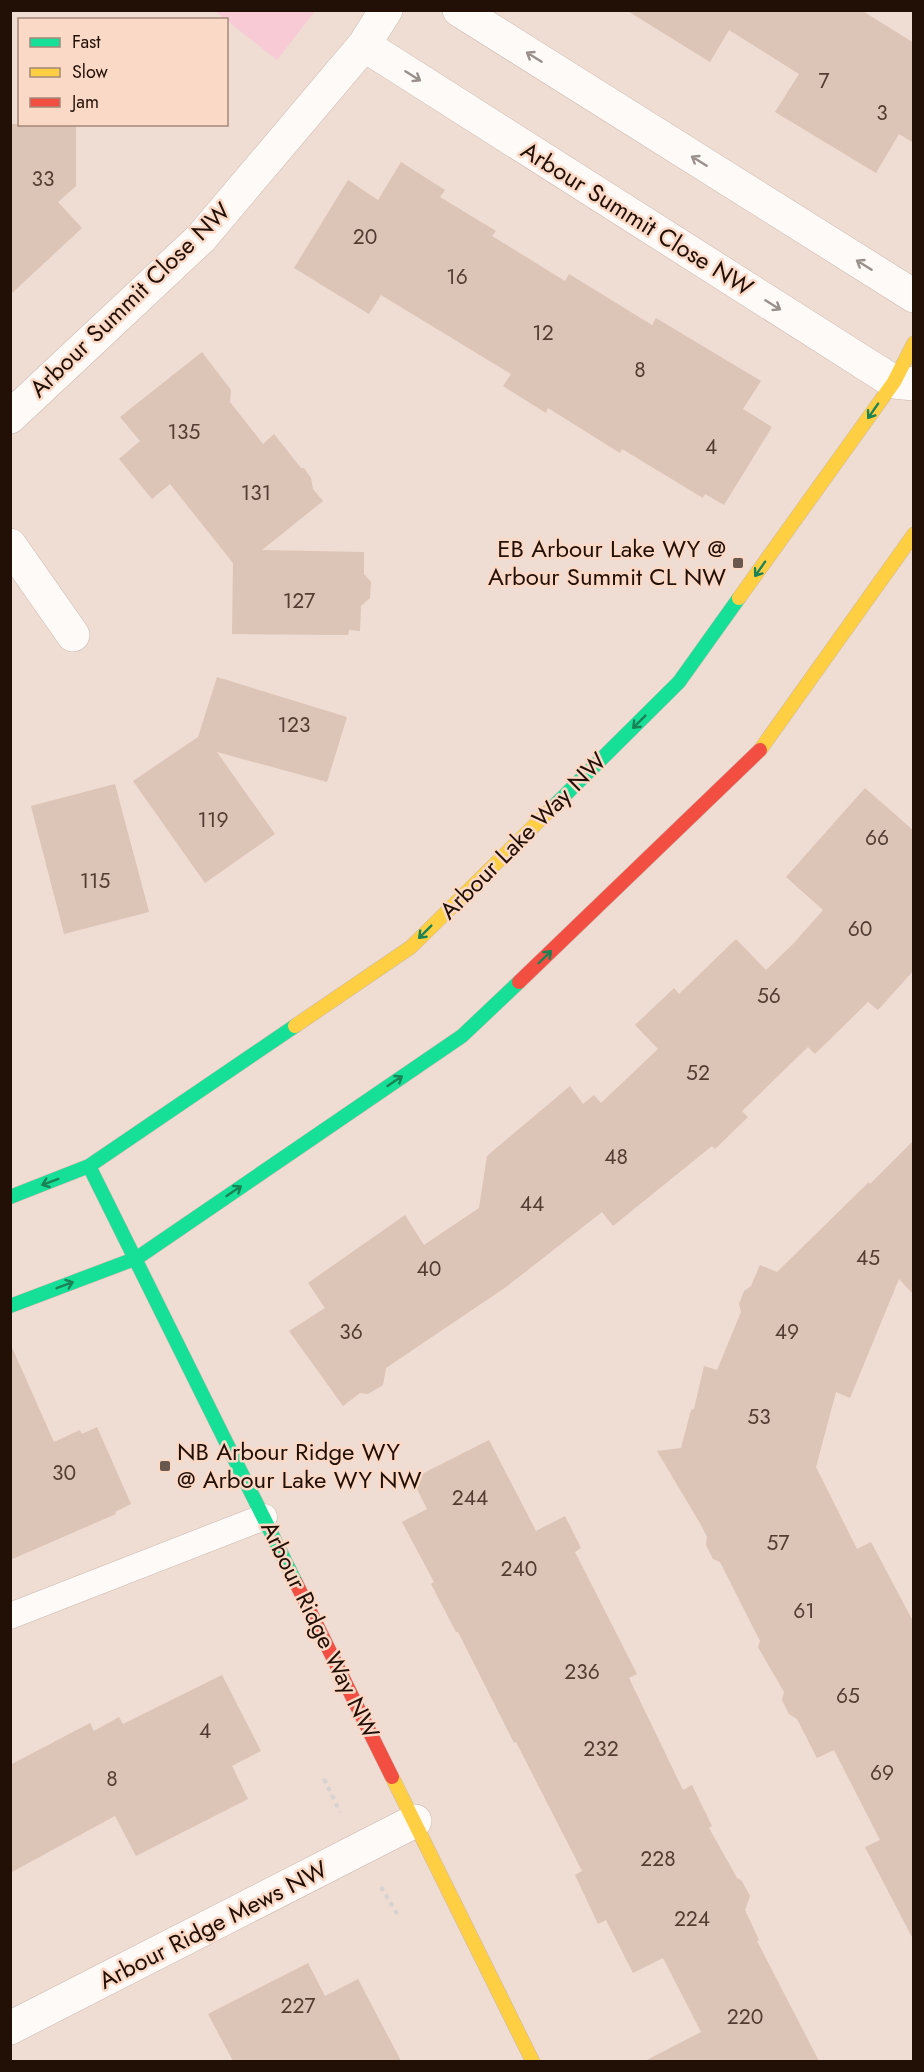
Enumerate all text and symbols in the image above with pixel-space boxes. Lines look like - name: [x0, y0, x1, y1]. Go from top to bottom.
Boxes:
- legend: [18, 18, 228, 126]
- text: Fast: [72, 29, 101, 55]
- one-way arrow: [526, 51, 543, 63]
- text: Slow: [72, 59, 109, 85]
- house number: 7: [818, 66, 830, 96]
- one-way arrow: [404, 70, 421, 82]
- text: Jam: [70, 89, 99, 115]
- house number: 3: [876, 98, 888, 128]
- street label: Arbour Summit Close NW: [514, 133, 760, 305]
- one-way arrow: [691, 155, 708, 167]
- house number: 33: [32, 164, 54, 194]
- street label: Arbour Summit Close NW: [21, 194, 238, 405]
- house number: 20: [353, 222, 377, 252]
- one-way arrow: [856, 259, 873, 271]
- house number: 16: [446, 262, 468, 292]
- one-way arrow: [764, 298, 781, 311]
- house number: 12: [532, 318, 554, 348]
- house number: 8: [634, 355, 646, 385]
- one-way arrow: [867, 402, 879, 418]
- house number: 135: [168, 417, 200, 447]
- house number: 4: [705, 432, 717, 462]
- house number: 131: [241, 478, 271, 508]
- place label: EB Arbour Lake WY @ Arbour Summit CL NW: [488, 531, 726, 594]
- marker: EB Arbour Lake WY @ Arbour Summit CL NW: [731, 556, 745, 570]
- one-way arrow: [753, 561, 766, 577]
- house number: 127: [283, 586, 315, 616]
- house number: 123: [278, 710, 310, 740]
- one-way arrow: [631, 714, 646, 729]
- street label: Arbour Lake Way NW: [431, 744, 614, 927]
- house number: 119: [198, 805, 229, 835]
- house number: 66: [865, 823, 889, 853]
- house number: 115: [80, 866, 110, 896]
- house number: 60: [848, 914, 872, 944]
- one-way arrow: [418, 925, 433, 940]
- one-way arrow: [537, 950, 552, 964]
- house number: 56: [757, 981, 781, 1011]
- house number: 52: [686, 1058, 710, 1088]
- one-way arrow: [387, 1075, 403, 1087]
- house number: 48: [604, 1142, 628, 1172]
- one-way arrow: [41, 1177, 60, 1188]
- one-way arrow: [226, 1185, 242, 1197]
- house number: 44: [520, 1189, 544, 1219]
- house number: 45: [856, 1243, 880, 1273]
- house number: 40: [417, 1254, 441, 1284]
- one-way arrow: [55, 1279, 74, 1290]
- house number: 36: [339, 1317, 363, 1347]
- house number: 49: [775, 1317, 799, 1347]
- house number: 53: [747, 1402, 771, 1432]
- place label: NB Arbour Ridge WY @ Arbour Lake WY NW: [177, 1434, 422, 1497]
- house number: 30: [52, 1458, 76, 1488]
- marker: NB Arbour Ridge WY @ Arbour Lake WY NW: [158, 1459, 172, 1473]
- house number: 244: [452, 1483, 488, 1513]
- street label: Arbour Ridge Way NW: [252, 1515, 389, 1745]
- house number: 57: [767, 1528, 789, 1558]
- house number: 240: [501, 1554, 537, 1584]
- house number: 61: [793, 1596, 815, 1626]
- house number: 236: [564, 1657, 600, 1687]
- house number: 65: [836, 1681, 860, 1711]
- house number: 4: [199, 1716, 211, 1746]
- house number: 232: [583, 1734, 619, 1764]
- house number: 69: [870, 1758, 894, 1788]
- house number: 8: [106, 1764, 118, 1794]
- house number: 228: [640, 1844, 676, 1874]
- street label: Arbour Ridge Mews NW: [92, 1852, 333, 1997]
- house number: 224: [674, 1904, 710, 1934]
- house number: 227: [281, 1991, 315, 2021]
- house number: 220: [727, 2002, 763, 2032]

